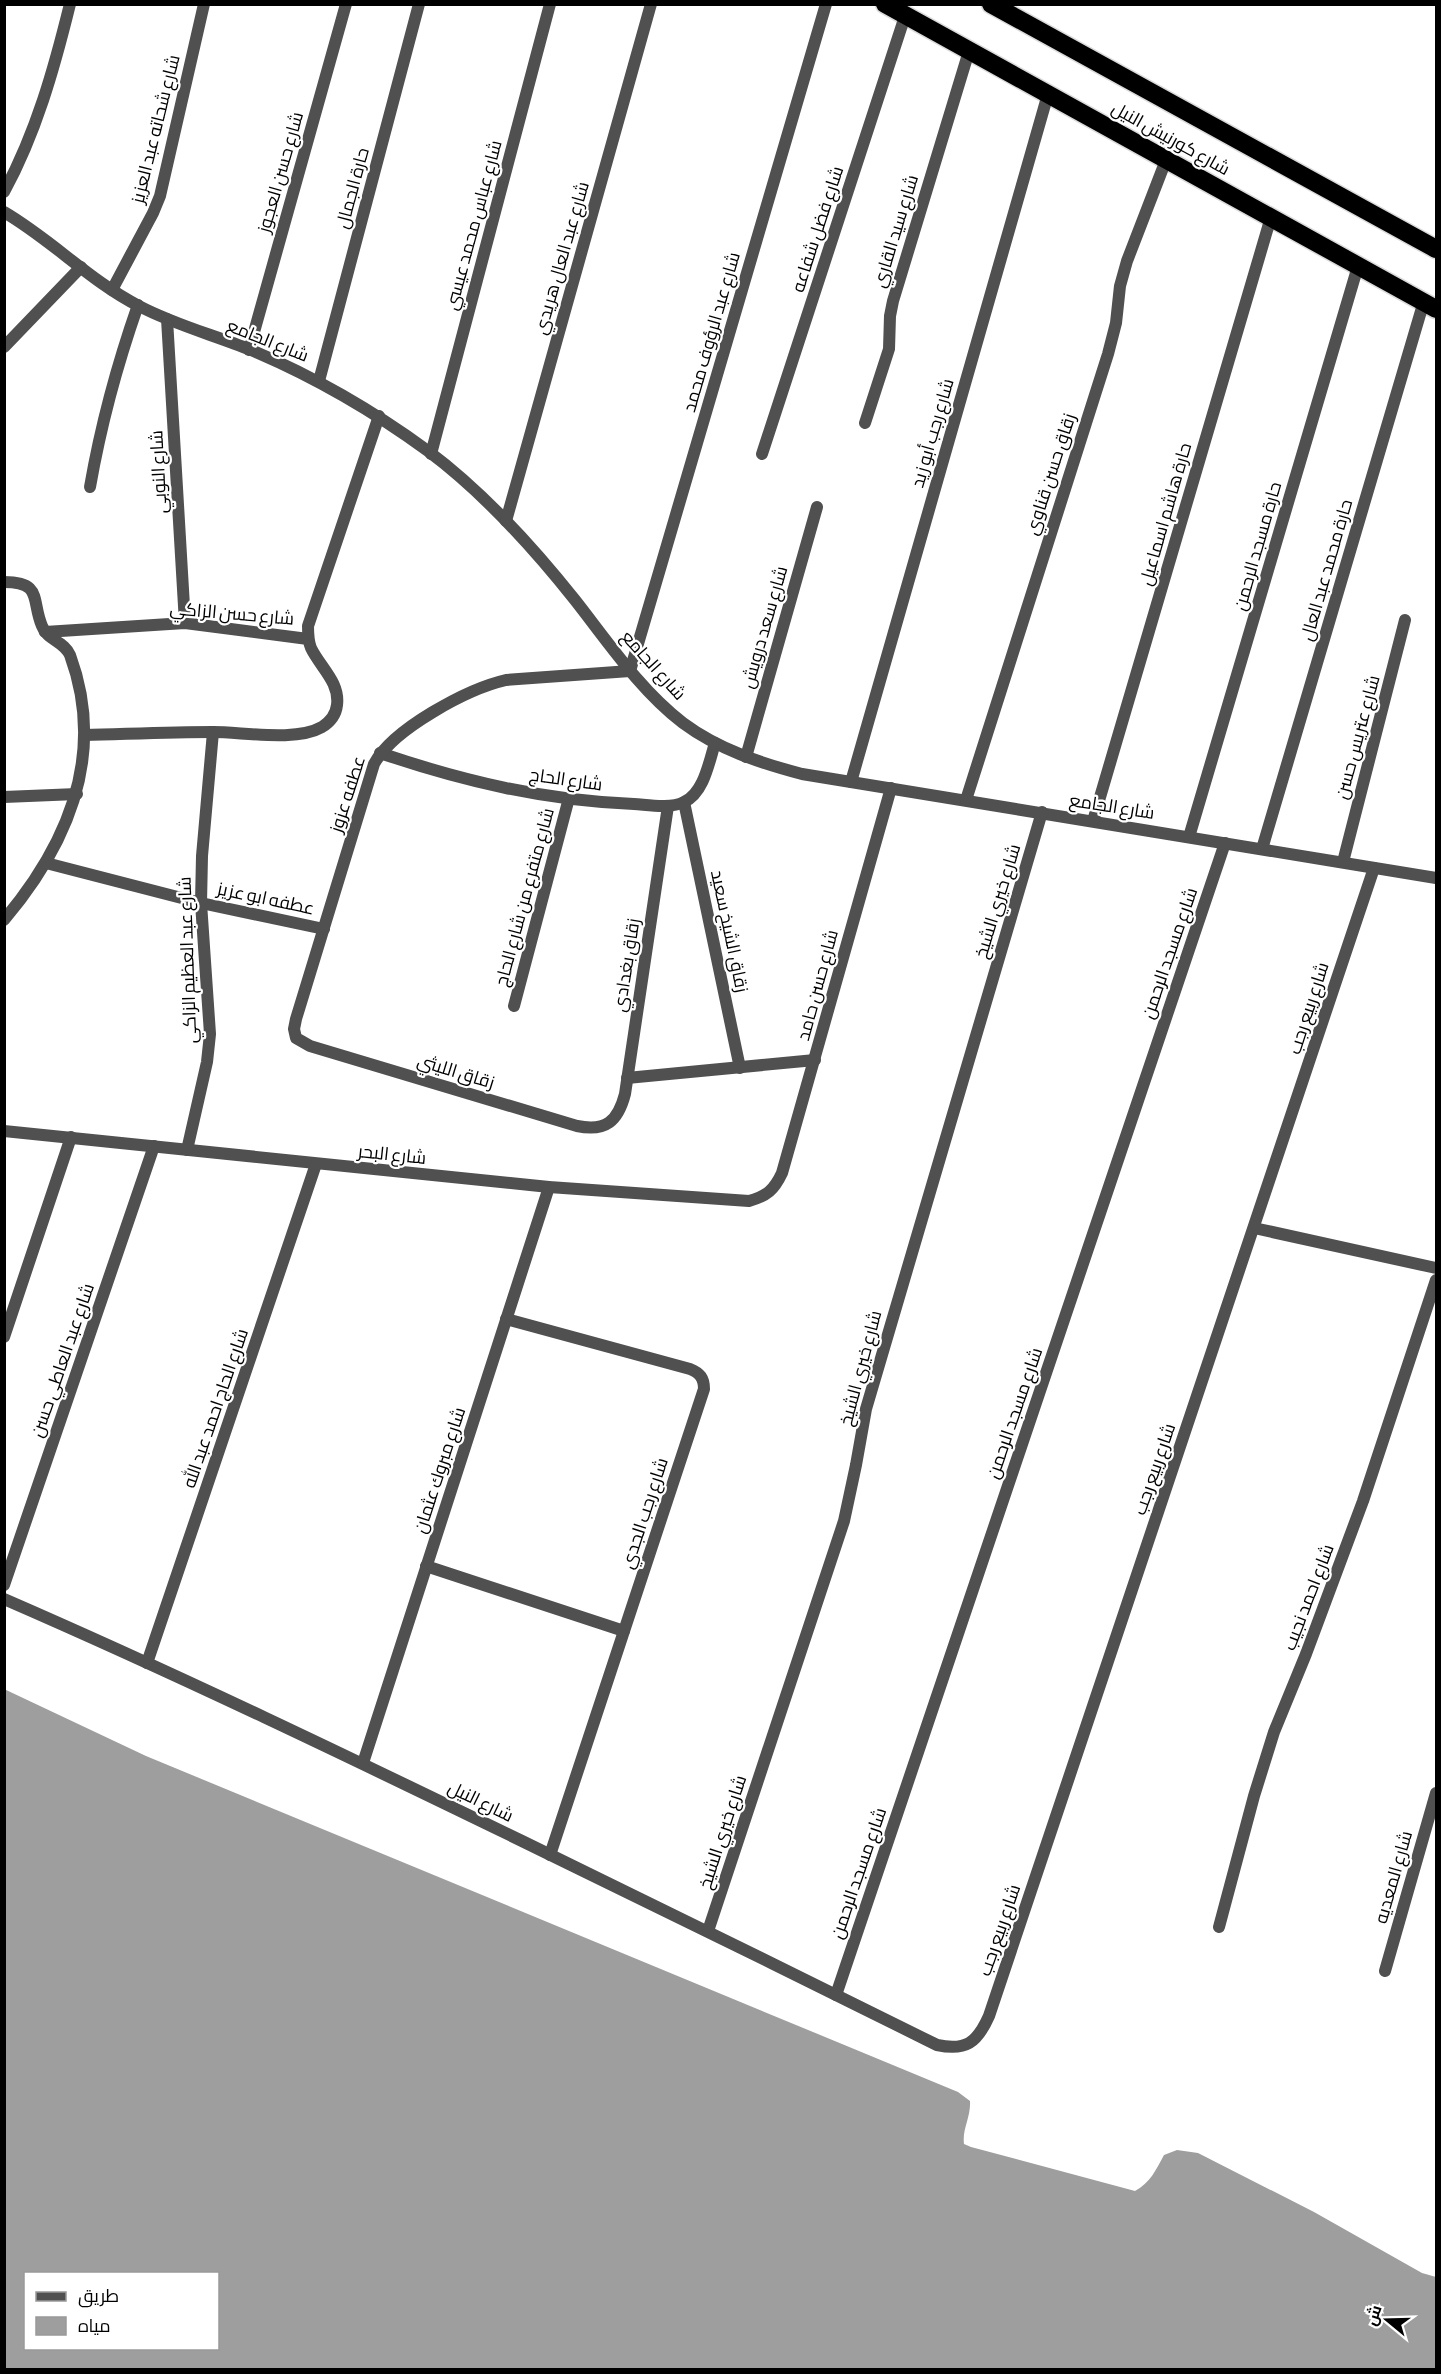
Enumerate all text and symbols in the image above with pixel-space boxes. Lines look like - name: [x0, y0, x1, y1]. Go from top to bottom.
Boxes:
- street label: شارع شحاته عبد العزيز: [126, 53, 186, 207]
- street label: شارع كورنيش النيل: [1107, 97, 1234, 181]
- street label: شارع حسن العجوز: [252, 109, 309, 236]
- street label: شارع عباس محمد عيسي: [440, 138, 509, 313]
- street label: حارة الجمال: [331, 145, 374, 231]
- street label: شارع فضل شفاعه: [787, 163, 849, 295]
- street label: شارع سيد القاري: [868, 172, 926, 291]
- street label: شارع عبد العال هريدي: [529, 179, 597, 338]
- street label: شارع عبد الرؤوف محمد: [678, 250, 746, 415]
- street label: شارع الجامع: [223, 314, 312, 368]
- street label: شارع رجب أبو زيد: [906, 376, 960, 490]
- street label: زقاق حسن قناوي: [1020, 411, 1083, 539]
- street label: شارع النوبي: [145, 430, 175, 514]
- street label: حارة هاشم اسماعيل: [1135, 440, 1197, 588]
- street label: حارة مسجد الرحمن: [1229, 479, 1286, 613]
- street label: حارة محمد عبد العال: [1296, 497, 1357, 643]
- street label: شارع سعد درويش: [737, 563, 793, 691]
- street label: شارع حسن الزاكي: [169, 597, 295, 633]
- street label: شارع الجامع: [616, 626, 691, 705]
- street label: شارع عتريس حسن: [1330, 673, 1386, 802]
- street label: عطفه عزوز: [324, 753, 370, 836]
- street label: شارع الحاج: [528, 763, 604, 797]
- street label: شارع الجامع: [1067, 789, 1156, 825]
- street label: شارع متفرع من شارع الحاج: [490, 806, 560, 989]
- street label: شارع خيري الشيخ: [970, 841, 1028, 962]
- street label: زقاق الشيخ سعيد: [705, 868, 753, 995]
- street label: شارع عبد العظيم الزاكي: [174, 876, 204, 1044]
- street label: عطفه ابو عزيز: [214, 877, 316, 920]
- street label: شارع مسجد الرحمن: [1137, 885, 1203, 1022]
- street label: زقاق بغدادي: [608, 917, 648, 1014]
- street label: شارع حسن حامد: [792, 927, 844, 1043]
- street label: شارع ربيع رجب: [1283, 959, 1335, 1057]
- street label: زقاق الليثي: [414, 1049, 497, 1096]
- street label: شارع البحر: [356, 1140, 427, 1170]
- street label: شارع عبد العاطي حسن: [26, 1280, 102, 1441]
- street label: شارع خيري الشيخ: [835, 1308, 889, 1429]
- street label: شارع الحاج احمد عبد الله: [177, 1325, 254, 1491]
- street label: شارع مسجد الرحمن: [982, 1345, 1048, 1482]
- street label: شارع مبروك عثمان: [409, 1404, 471, 1536]
- street label: شارع ربيع رجب: [1129, 1420, 1181, 1518]
- street label: شارع رجب الجدي: [616, 1455, 676, 1572]
- street label: شارع احمد نجيب: [1278, 1541, 1340, 1654]
- street label: شارع خيري الشيخ: [694, 1772, 754, 1893]
- street label: شارع النيل: [444, 1776, 517, 1828]
- street label: شارع مسجد الرحمن: [826, 1805, 892, 1942]
- street label: شارع المعديه: [1370, 1828, 1418, 1926]
- street label: شارع ربيع رجب: [974, 1881, 1026, 1979]
- legend: [24, 2272, 219, 2350]
- text: طريق: [78, 2285, 119, 2308]
- north arrow: [1357, 2290, 1417, 2350]
- text: ش: [1361, 2302, 1386, 2328]
- text: مياه: [78, 2315, 111, 2336]

